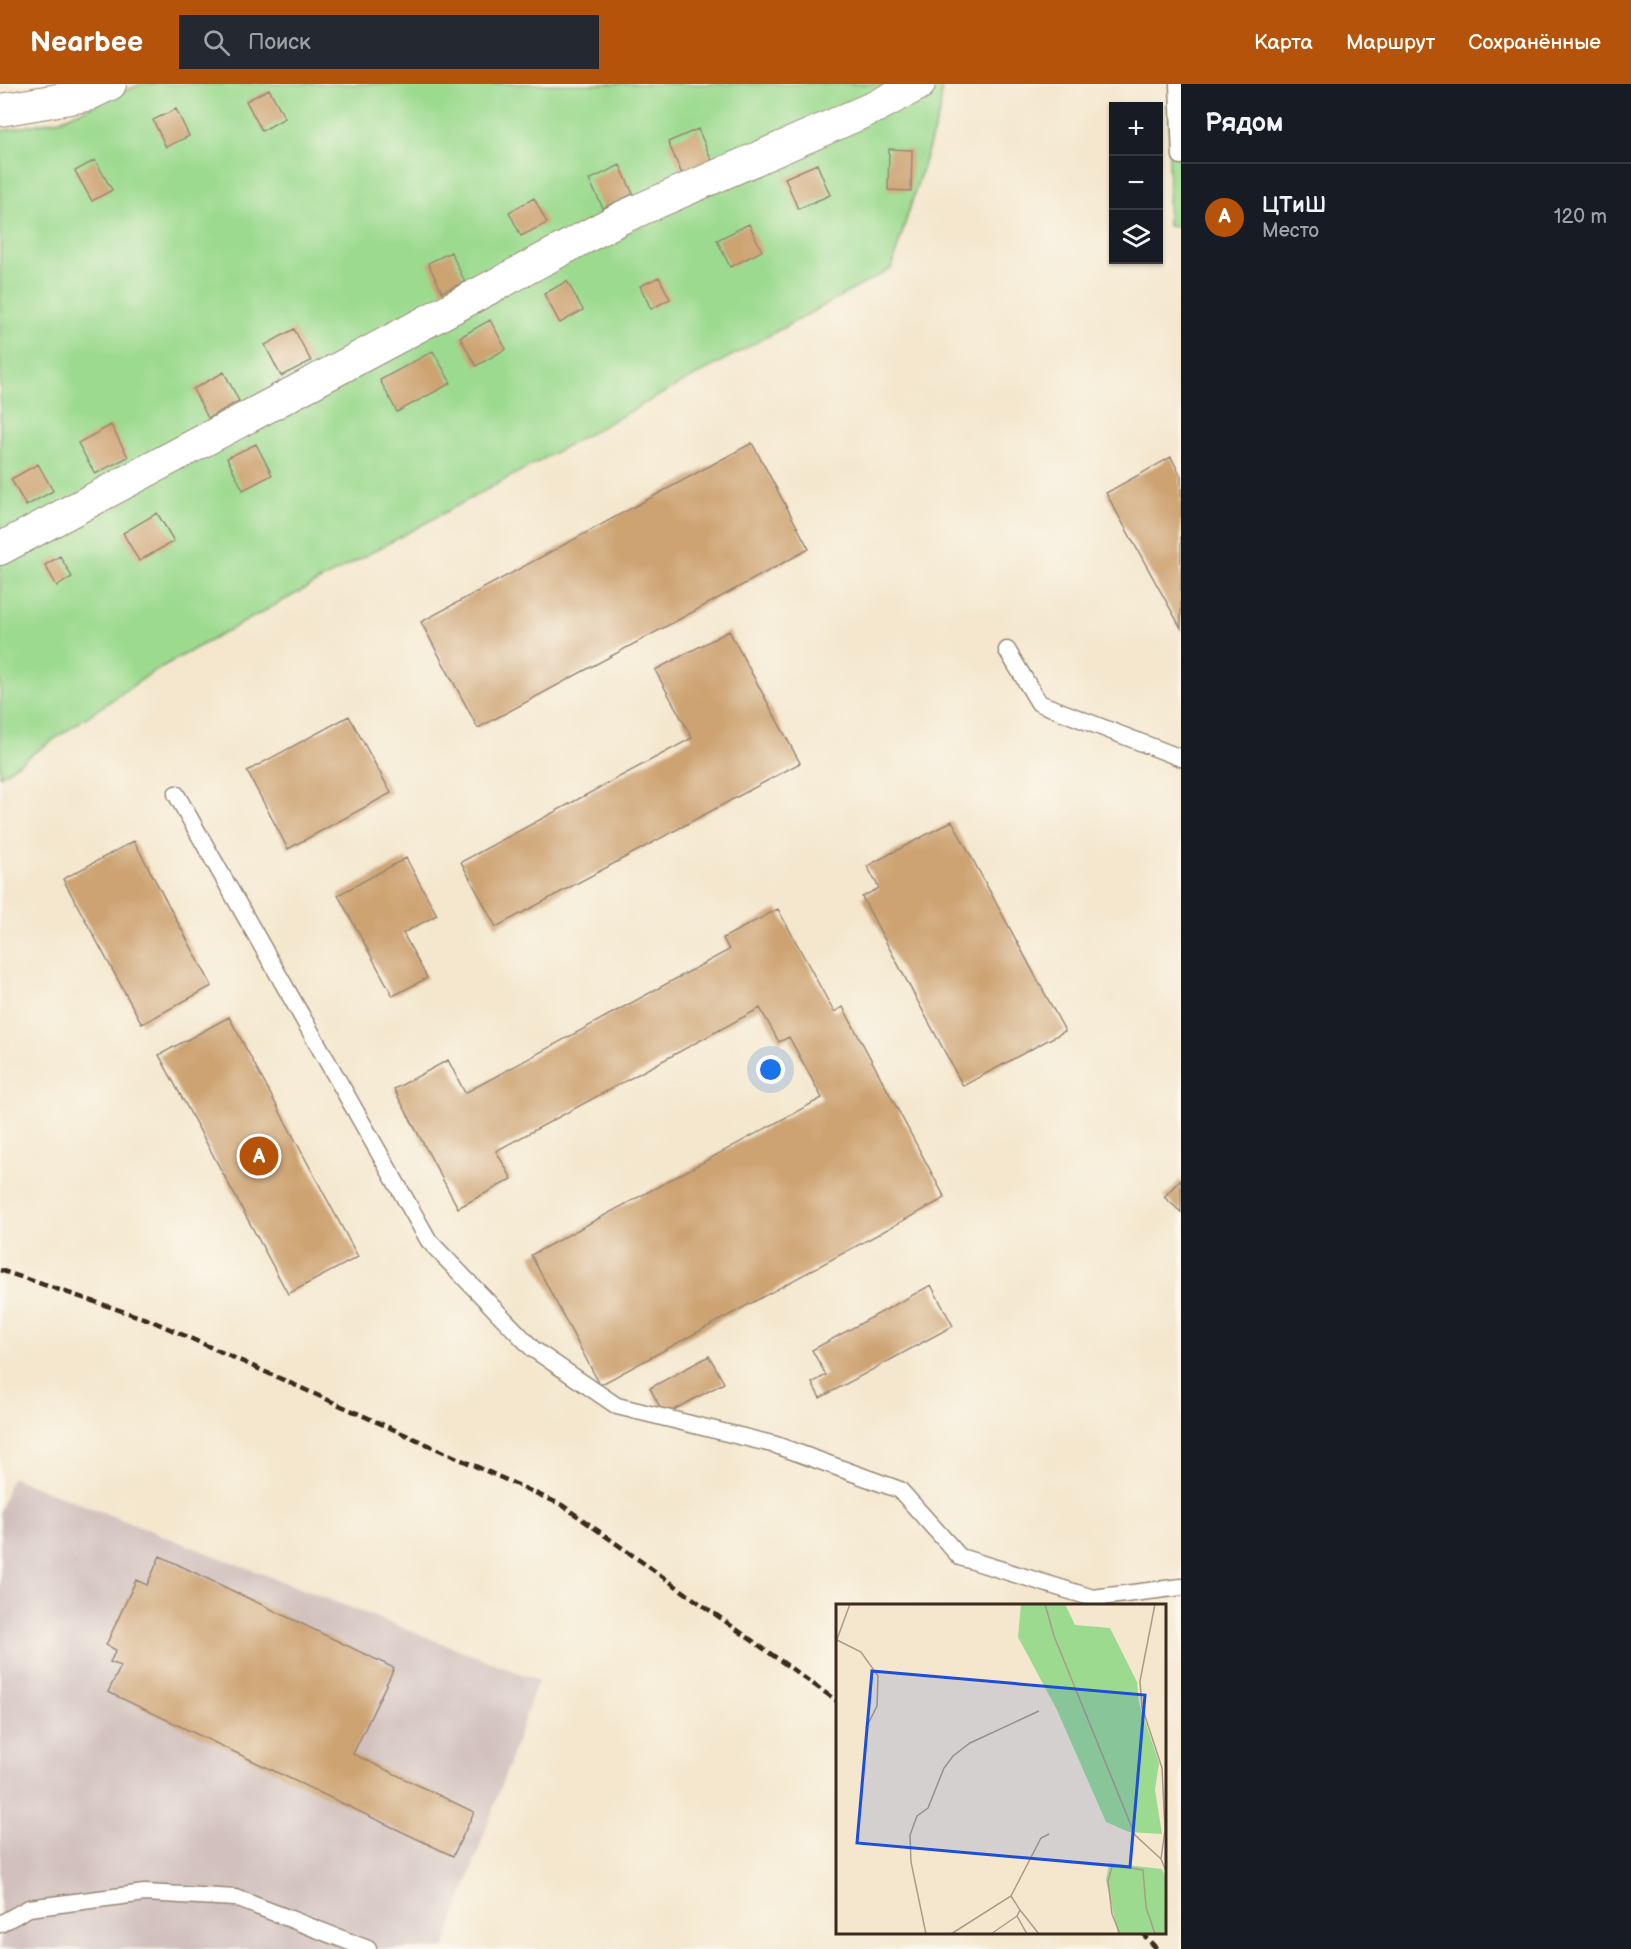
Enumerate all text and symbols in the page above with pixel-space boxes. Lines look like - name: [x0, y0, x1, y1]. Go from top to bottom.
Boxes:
- search box: [179, 15, 599, 69]
- text: Nearbee: [30, 26, 143, 59]
- icon: search: [200, 26, 233, 59]
- text: Поиск: [248, 29, 311, 56]
- text: Карта: [1254, 30, 1313, 55]
- text: Маршрут: [1346, 30, 1435, 55]
- text: Сохранённые: [1468, 30, 1601, 55]
- map controls: [1109, 102, 1163, 264]
- button: +: [1109, 102, 1163, 156]
- text: Рядом: [1205, 108, 1283, 139]
- button: −: [1109, 156, 1163, 210]
- text: ЦТиШ: [1262, 192, 1326, 219]
- text: A: [1218, 205, 1231, 229]
- text: 120 m: [1554, 205, 1607, 229]
- button: layers: [1109, 210, 1163, 264]
- text: Место: [1262, 219, 1319, 243]
- your location: [756, 1055, 785, 1084]
- pin: A: [240, 1134, 278, 1178]
- inset map: [836, 1604, 1166, 1934]

